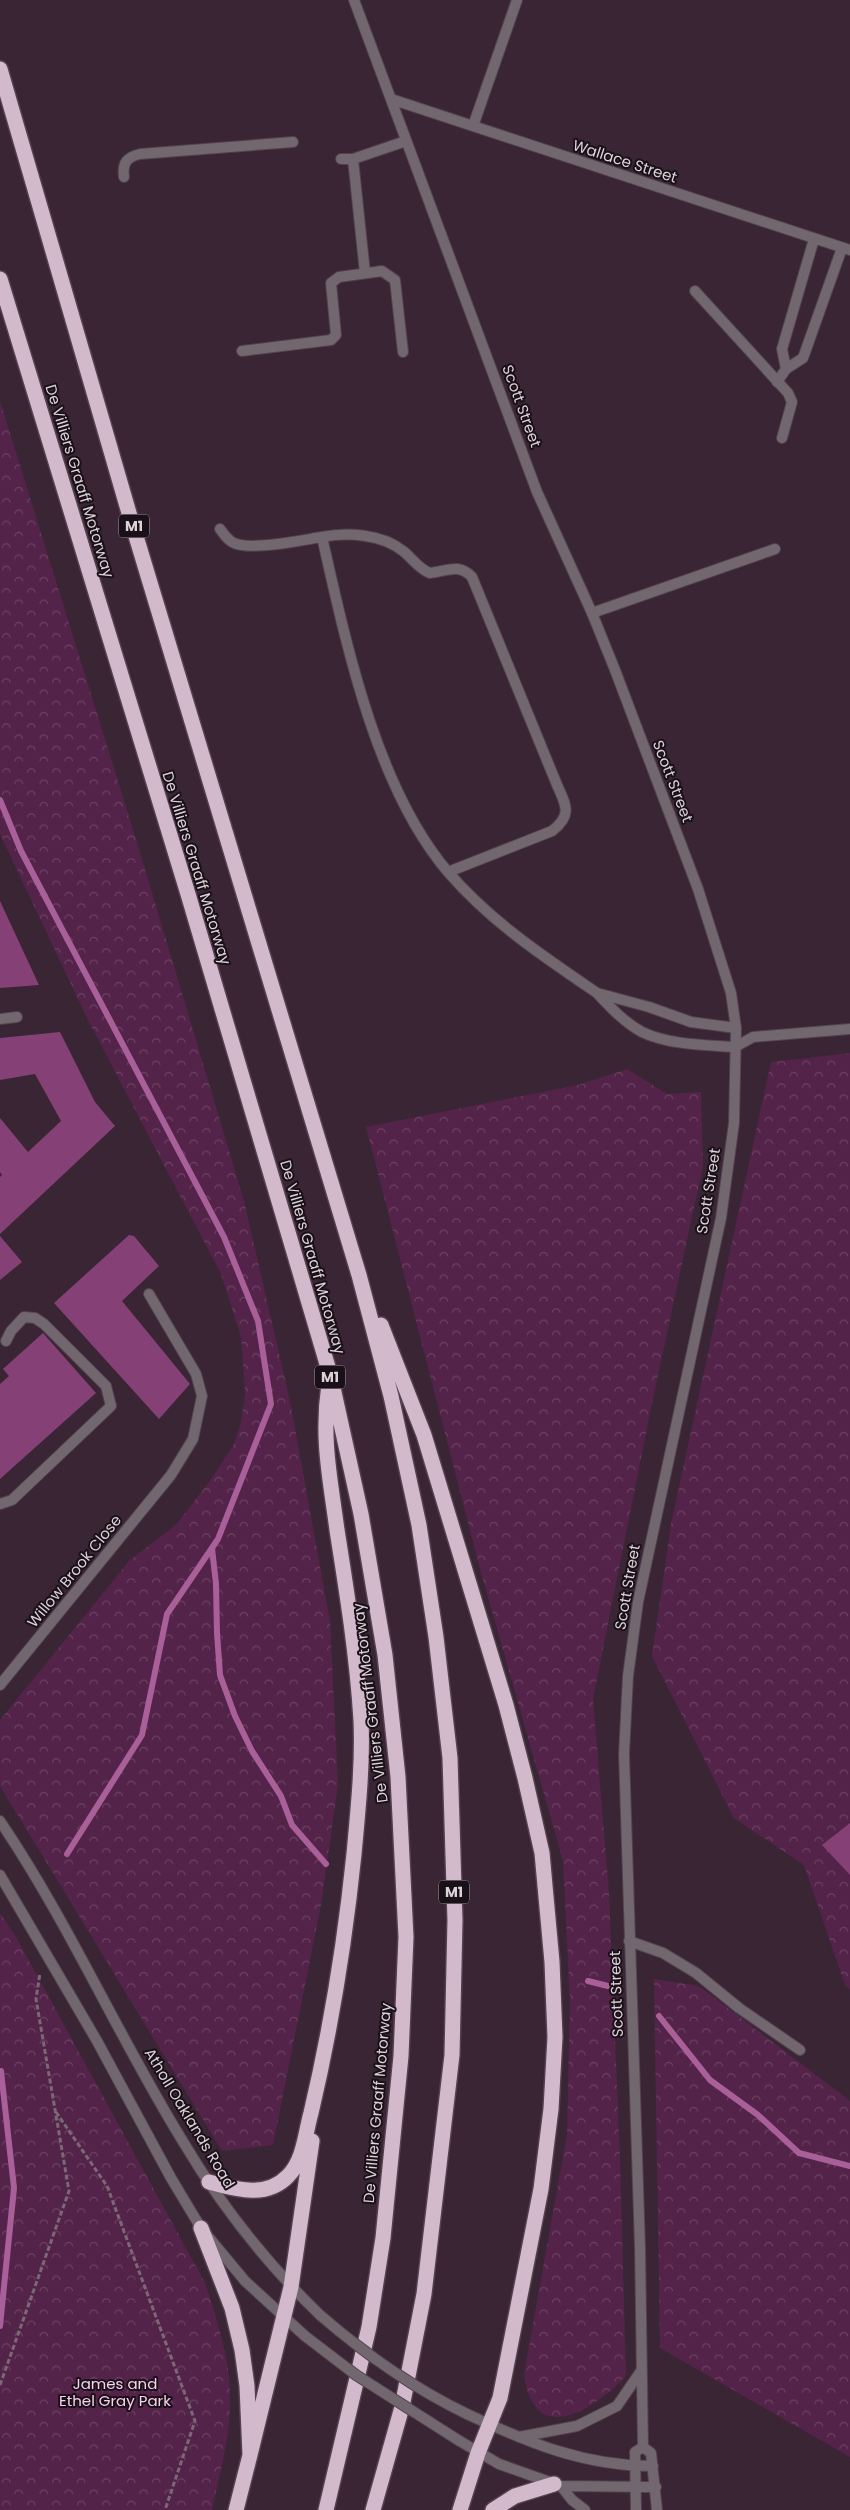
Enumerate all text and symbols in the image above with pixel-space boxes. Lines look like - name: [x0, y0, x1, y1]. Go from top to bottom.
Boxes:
- street label: Wallace Street: [570, 134, 680, 188]
- street label: Scott Street: [497, 362, 547, 450]
- street label: De Villiers Graaff Motorway: [41, 382, 120, 581]
- road number: M1: [119, 514, 149, 538]
- street label: Scott Street: [648, 737, 698, 825]
- street label: De Villiers Graaff Motorway: [158, 769, 237, 968]
- street label: Scott Street: [691, 1147, 725, 1235]
- street label: De Villiers Graaff Motorway: [275, 1157, 351, 1357]
- road number: M1: [315, 1365, 345, 1388]
- street label: Willow Brook Close: [22, 1510, 126, 1632]
- street label: Scott Street: [609, 1543, 645, 1631]
- street label: De Villiers Graaff Motorway: [347, 1601, 393, 1804]
- road number: M1: [439, 1880, 469, 1904]
- street label: Scott Street: [604, 1950, 628, 2038]
- street label: De Villiers Graaff Motorway: [358, 2001, 396, 2204]
- street label: Atholl Oaklands Road: [140, 2044, 240, 2192]
- park label: James and Ethel Gray Park: [59, 2373, 171, 2411]

